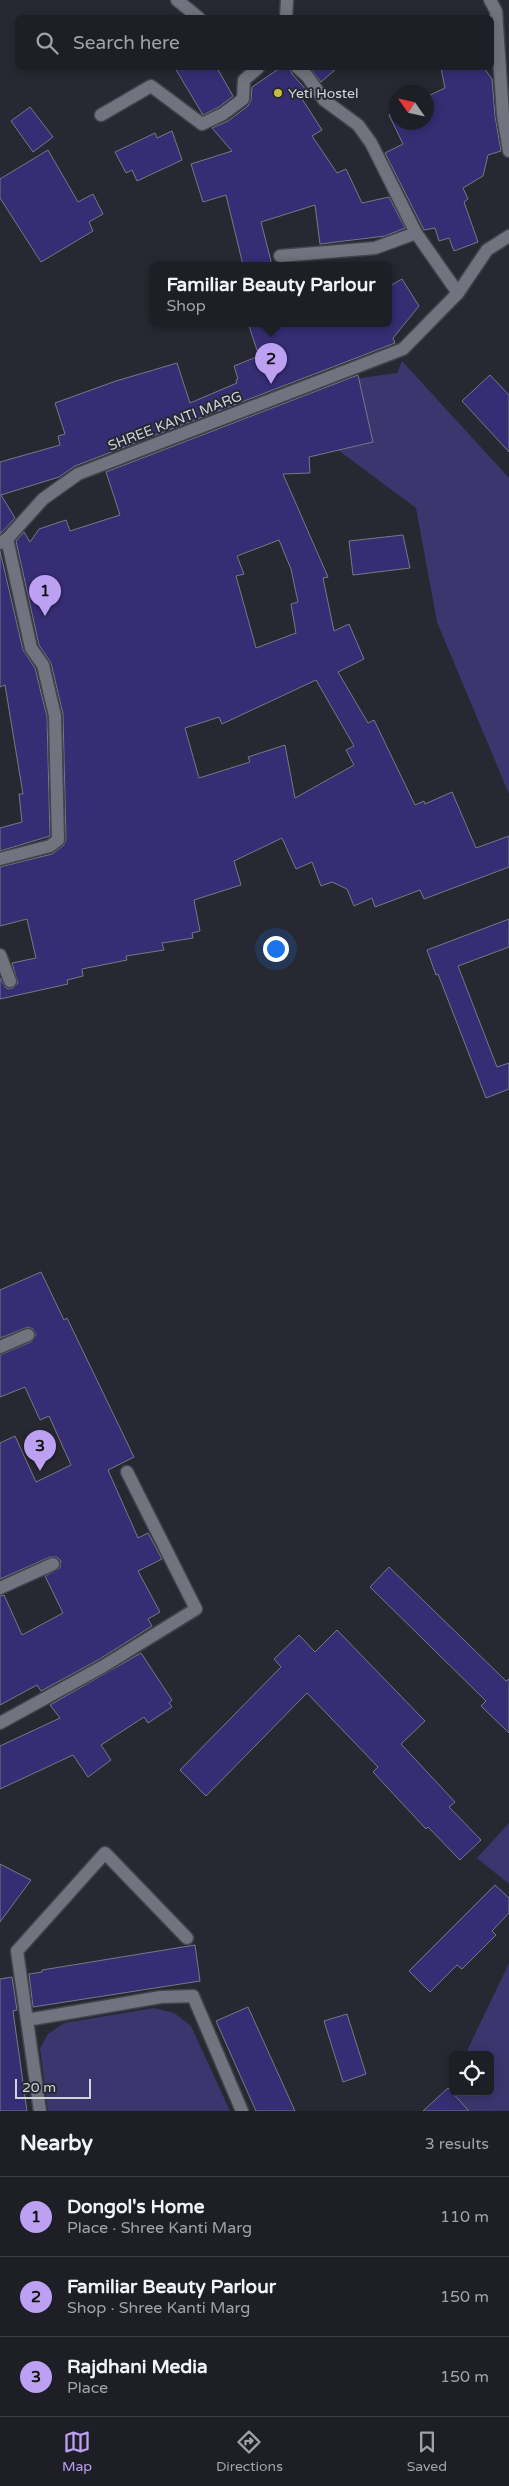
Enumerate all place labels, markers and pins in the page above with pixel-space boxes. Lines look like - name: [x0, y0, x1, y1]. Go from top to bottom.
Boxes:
- place label: Yeti Hostel: [288, 85, 359, 102]
- marker: Yeti Hostel: [272, 87, 284, 99]
- pin: 2: [255, 343, 287, 384]
- pin: 1: [29, 575, 61, 616]
- pin: 3: [24, 1430, 56, 1471]

